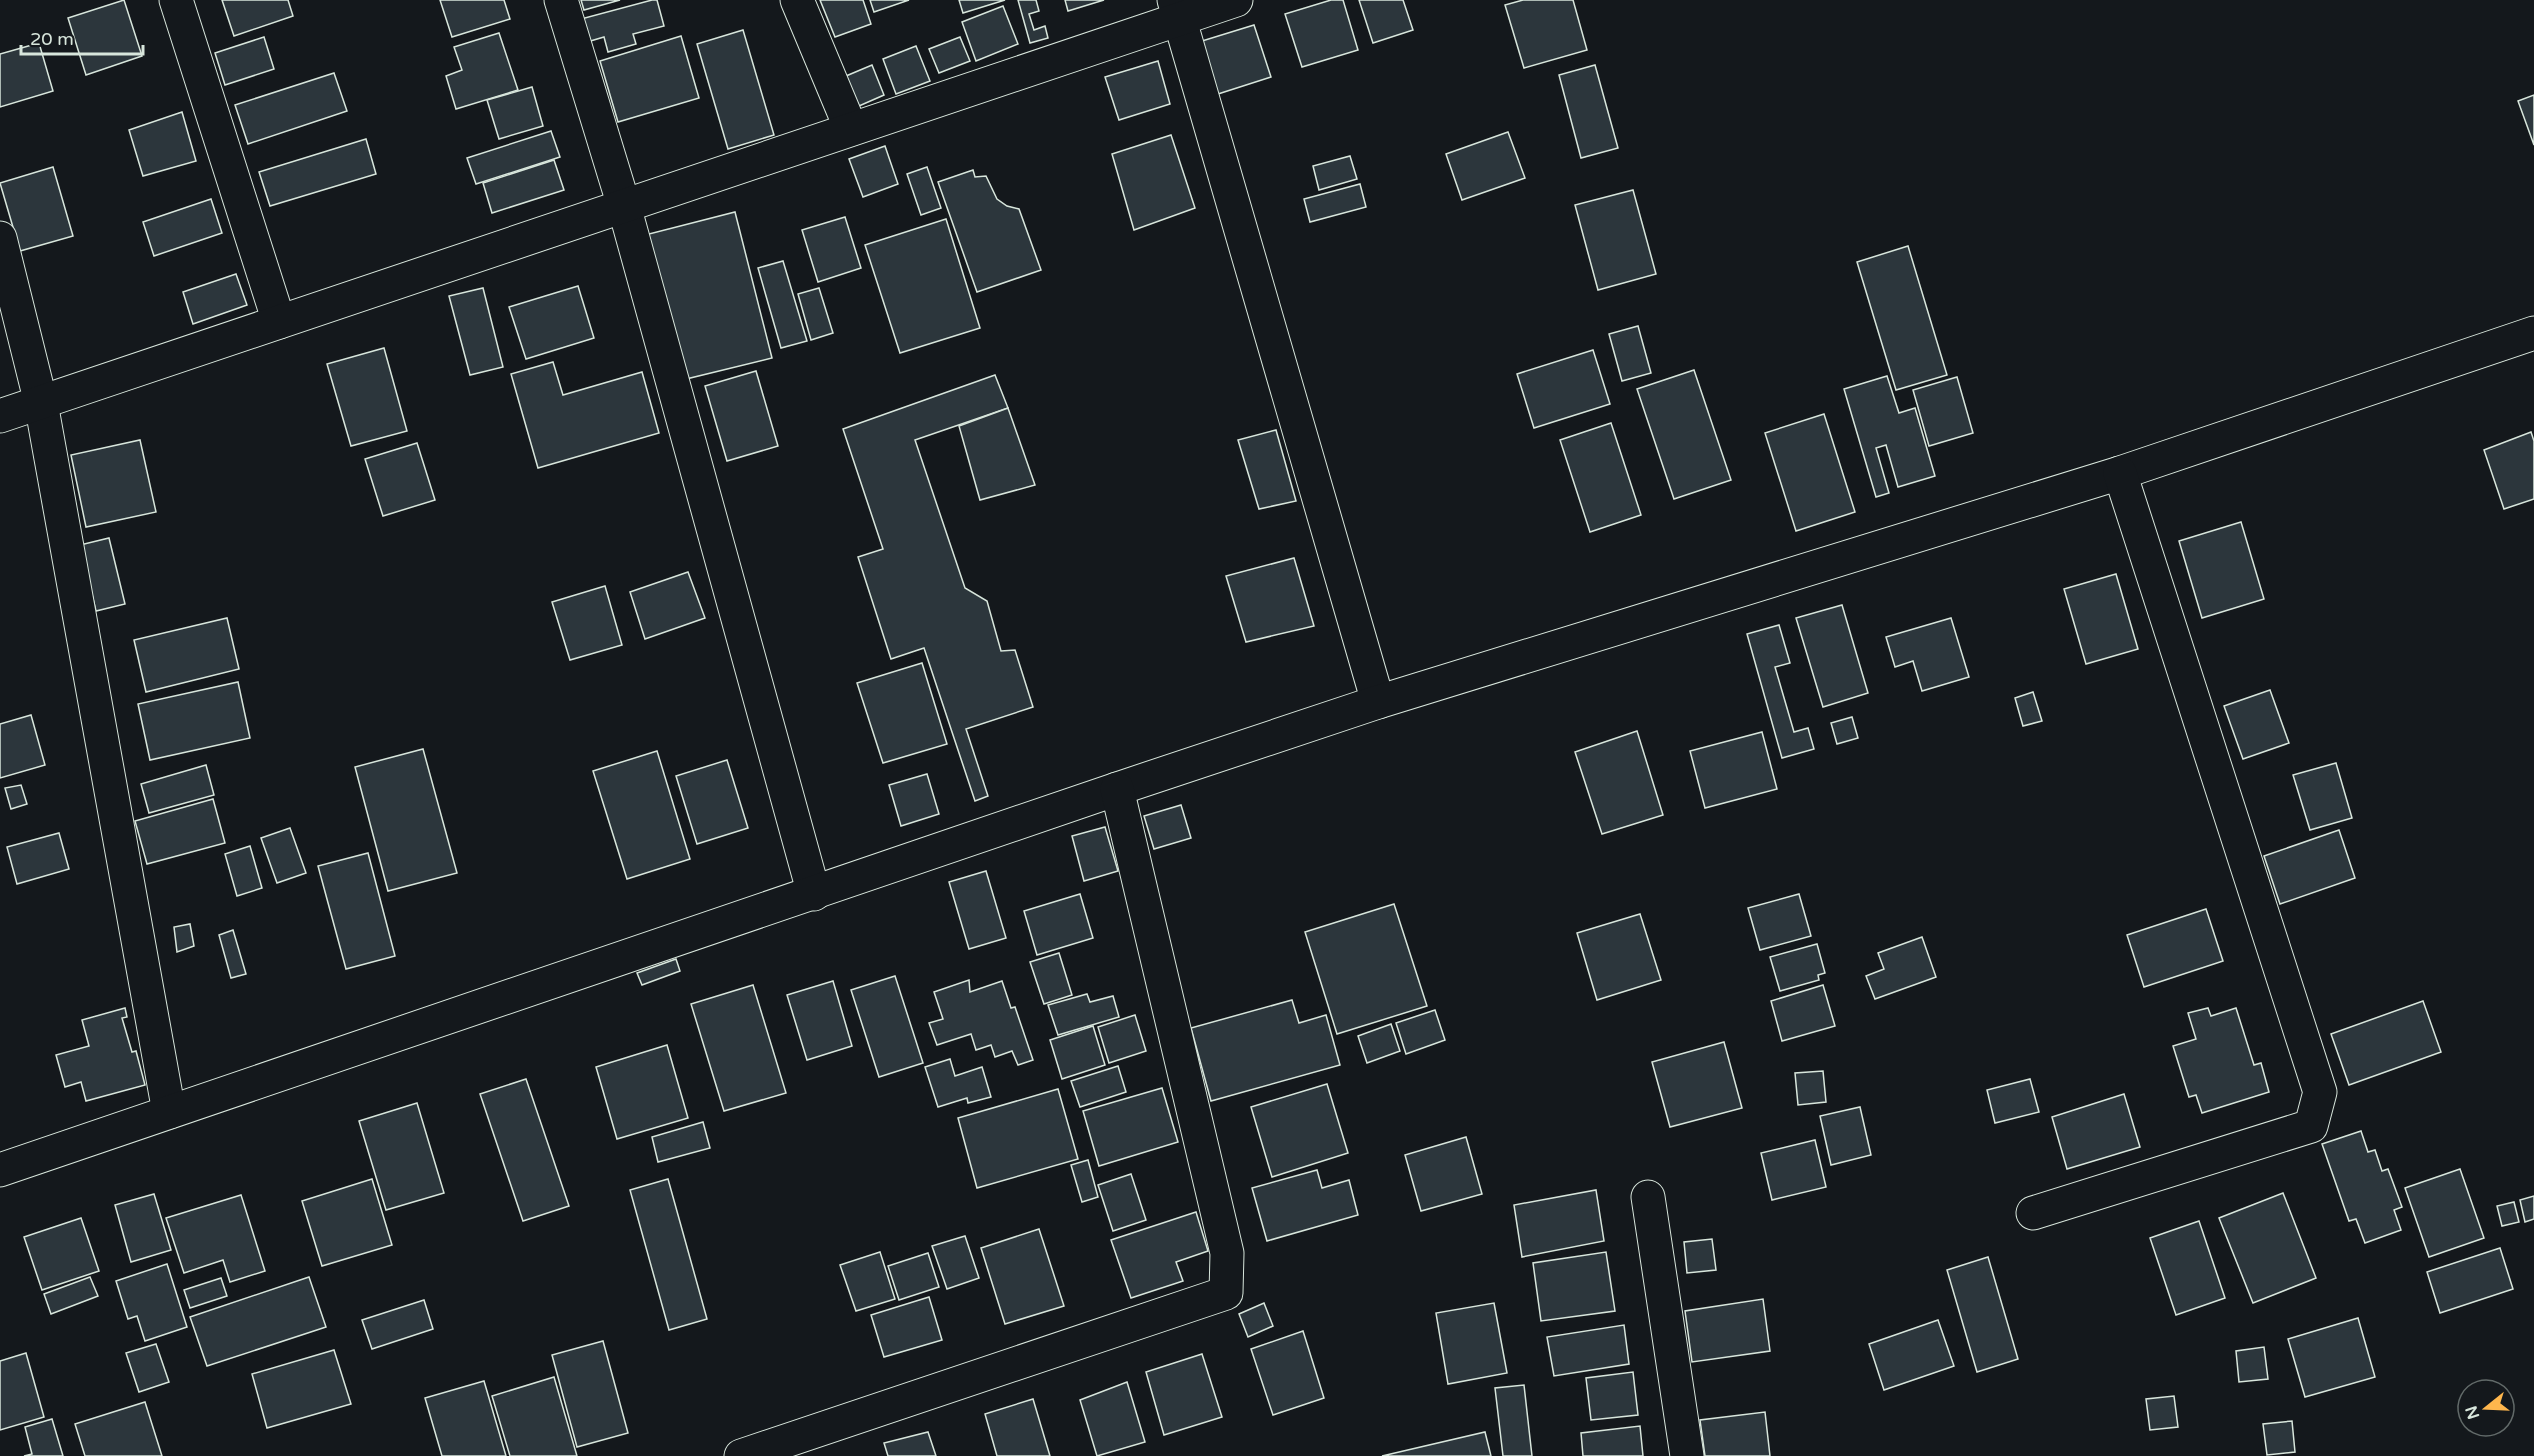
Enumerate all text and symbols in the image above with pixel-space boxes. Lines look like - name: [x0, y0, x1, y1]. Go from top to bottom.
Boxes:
- scale bar: [21, 18, 142, 56]
- text: 20 m: [30, 28, 74, 50]
- north arrow: [2456, 1378, 2516, 1438]
- text: N: [2461, 1403, 2484, 1422]

